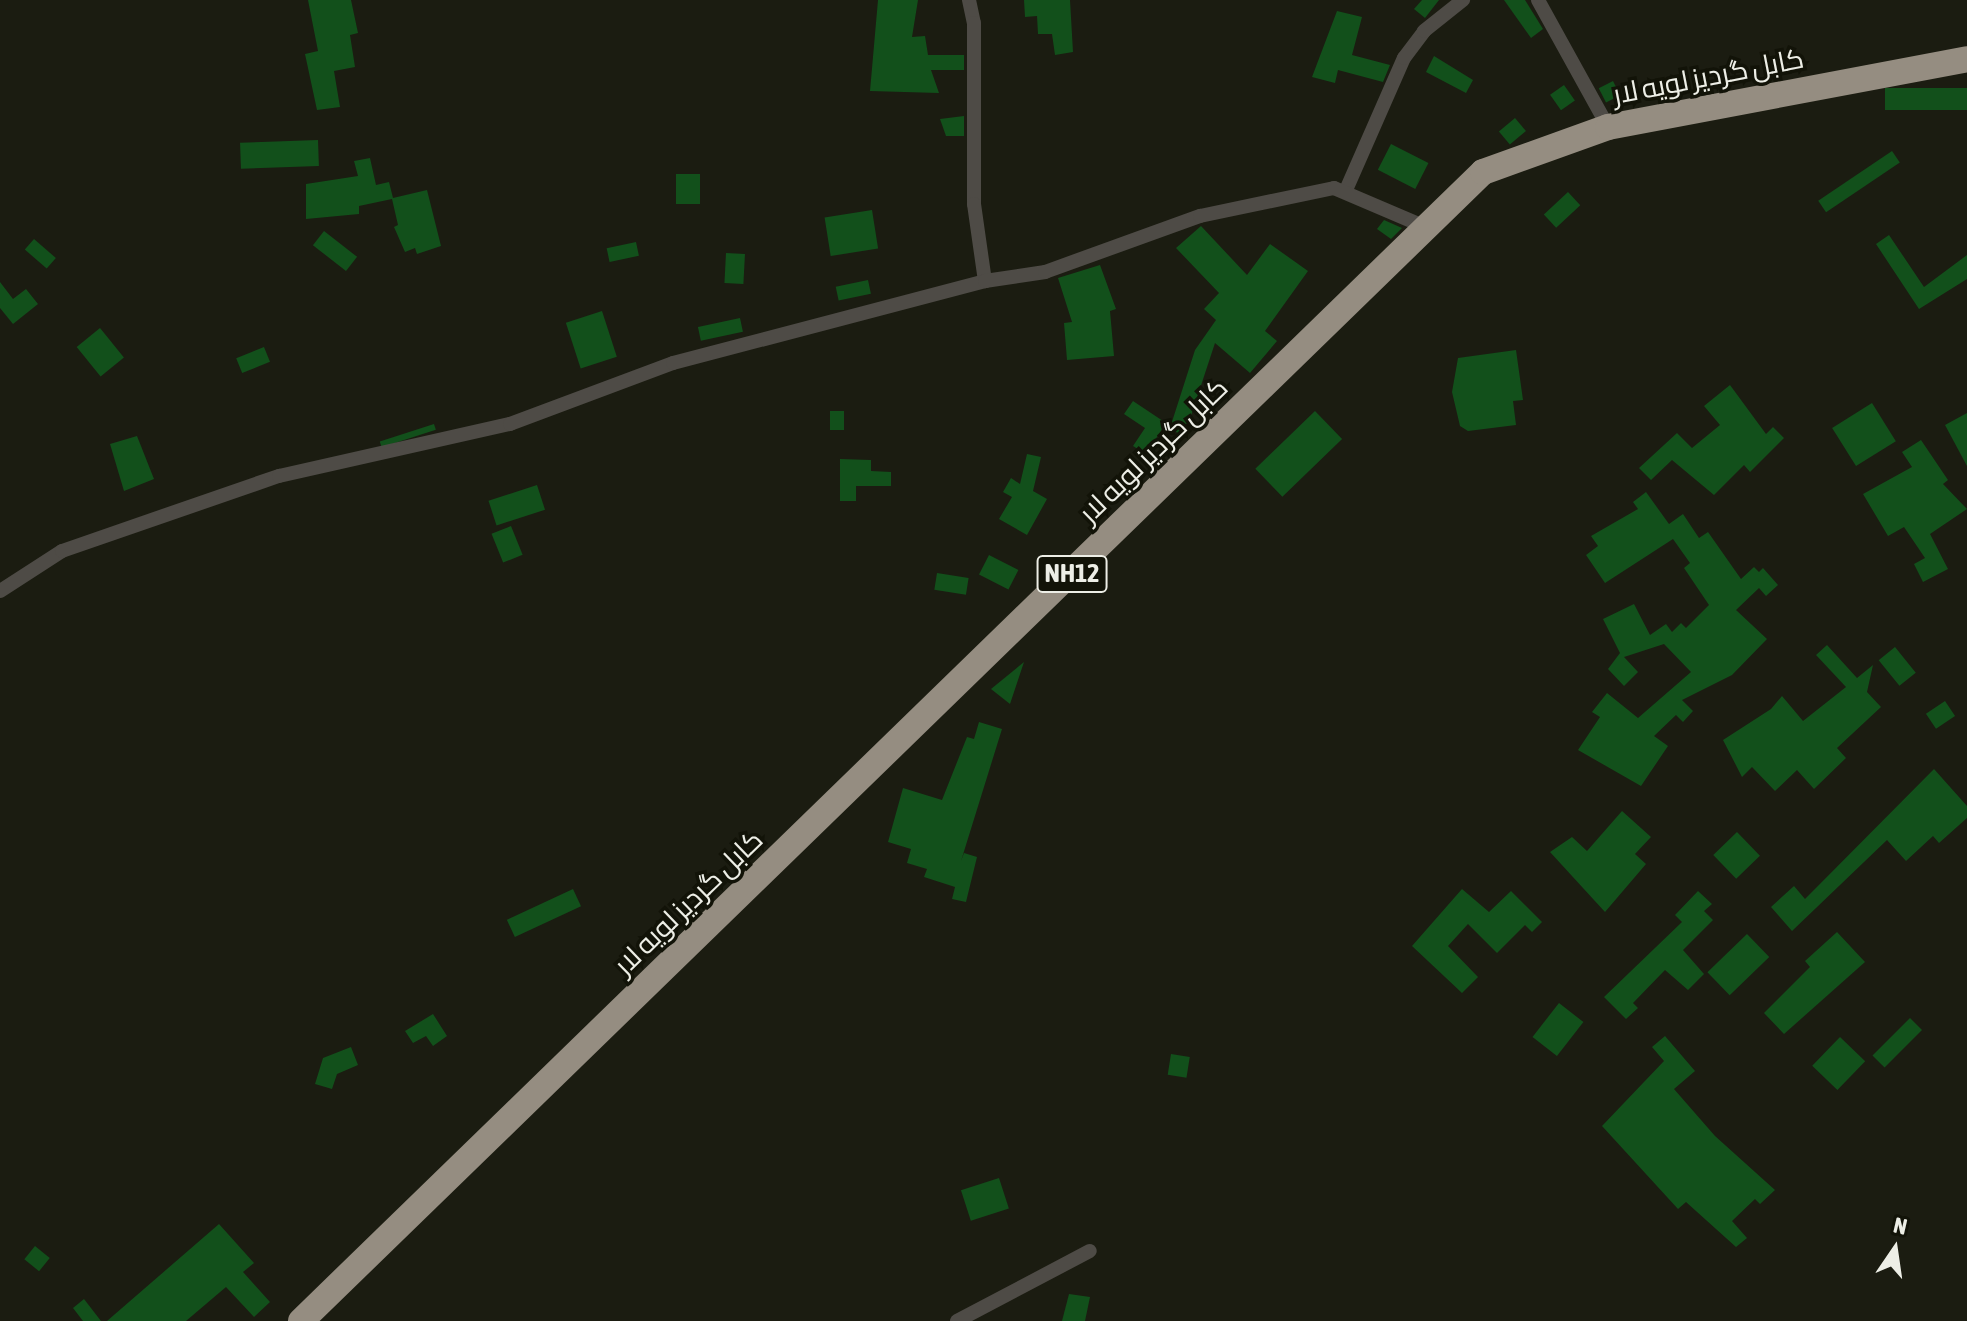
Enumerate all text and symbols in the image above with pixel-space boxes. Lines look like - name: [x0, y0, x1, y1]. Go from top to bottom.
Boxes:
- street label: کابل گردیز لویه لار: [1610, 41, 1806, 111]
- street label: کابل گردیز لویه لار: [1072, 371, 1234, 529]
- road number: NH12: [1036, 552, 1108, 596]
- street label: کابل گردیز لویه لار: [607, 823, 769, 981]
- north arrow: [1855, 1209, 1935, 1289]
- text: N: [1891, 1211, 1910, 1240]

